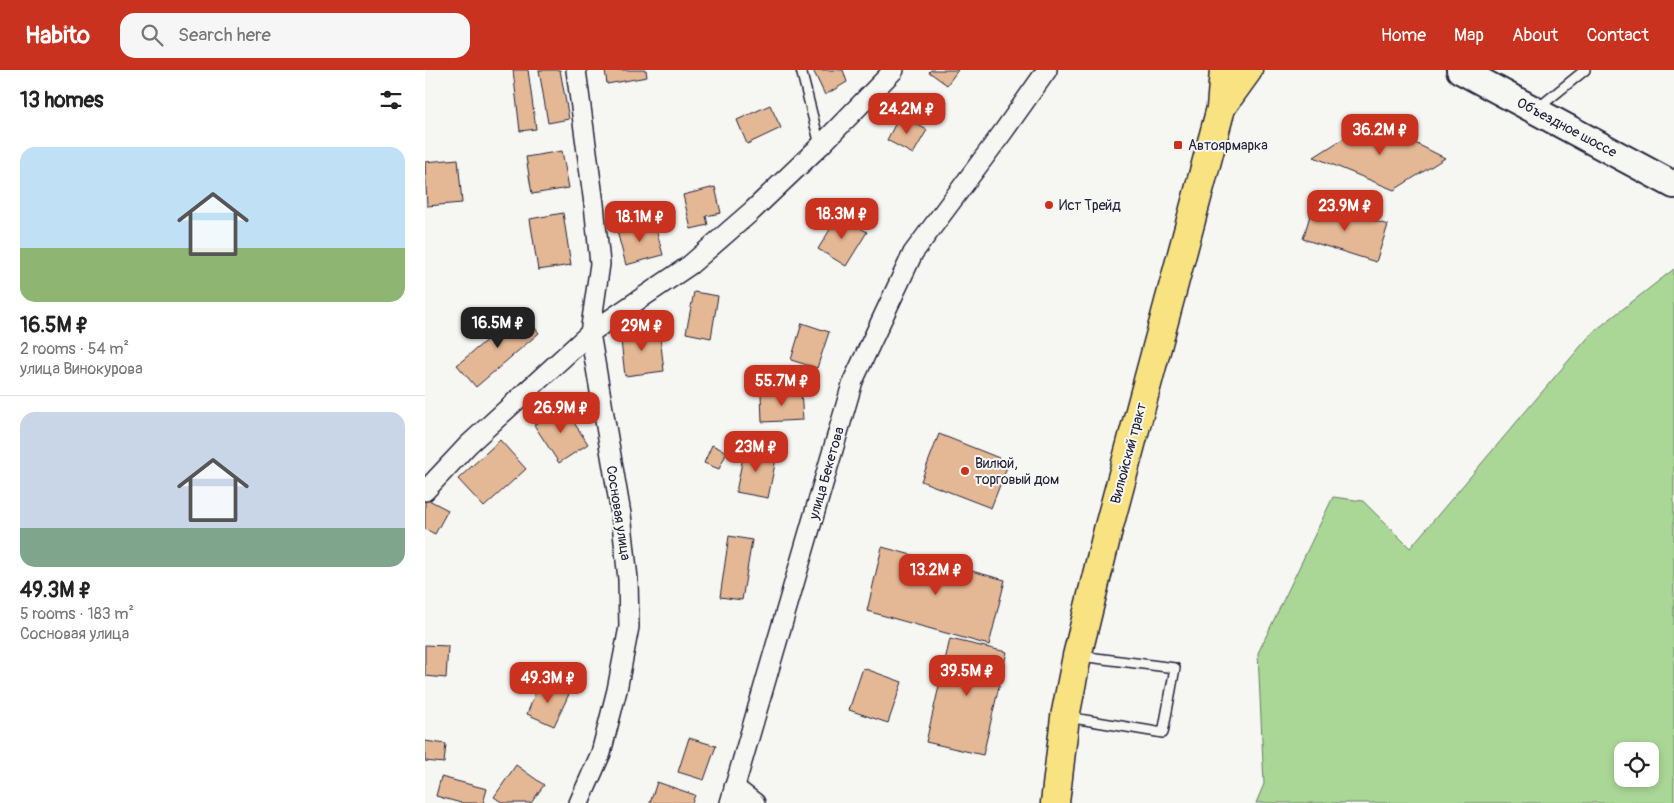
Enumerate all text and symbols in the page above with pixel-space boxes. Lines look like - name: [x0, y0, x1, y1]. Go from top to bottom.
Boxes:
- search box: [120, 13, 470, 58]
- text: Habito: [25, 21, 90, 50]
- icon: search: [138, 21, 166, 49]
- text: Search here: [178, 23, 271, 47]
- text: Home: [1381, 24, 1426, 47]
- text: Map: [1454, 24, 1484, 47]
- text: About: [1512, 24, 1558, 47]
- text: Contact: [1586, 24, 1649, 47]
- icon: filters: [377, 86, 405, 114]
- text: 13 homes: [20, 87, 103, 114]
- pin: 24.2M ₽: [861, 92, 953, 135]
- street label: Объездное шоссе: [1514, 94, 1620, 161]
- text: 24.2M ₽: [879, 99, 935, 119]
- pin: 36.2M ₽: [1334, 114, 1426, 156]
- text: 36.2M ₽: [1352, 120, 1408, 140]
- place label: Автоярмарка: [1188, 137, 1268, 154]
- marker: Автоярмарка: [1172, 139, 1184, 151]
- icon: home: [168, 179, 258, 269]
- pin: 23.9M ₽: [1299, 190, 1391, 232]
- text: 23.9M ₽: [1318, 196, 1372, 216]
- place label: Ист Трейд: [1059, 197, 1121, 214]
- pin: 18.3M ₽: [796, 198, 888, 240]
- marker: Ист Трейд: [1043, 199, 1055, 211]
- pin: 18.1M ₽: [594, 200, 686, 243]
- text: 18.3M ₽: [816, 204, 868, 224]
- text: 18.1M ₽: [616, 207, 664, 227]
- pin: 16.5M ₽: [452, 306, 544, 349]
- pin: 29M ₽: [607, 310, 677, 352]
- text: 16.5M ₽: [20, 312, 89, 339]
- text: 16.5M ₽: [472, 313, 524, 333]
- text: 29M ₽: [621, 316, 663, 336]
- text: 2 rooms · 54 m²: [20, 339, 129, 359]
- text: улица Винокурова: [20, 359, 143, 379]
- pin: 55.7M ₽: [736, 364, 828, 407]
- text: 55.7M ₽: [755, 371, 809, 391]
- pin: 26.9M ₽: [515, 392, 607, 434]
- text: 26.9M ₽: [534, 398, 588, 418]
- street label: Вилюйский тракт: [1107, 401, 1150, 505]
- street label: улица Бекетова: [805, 425, 848, 522]
- pin: 23M ₽: [721, 430, 791, 473]
- text: 23M ₽: [735, 437, 777, 457]
- icon: home: [168, 445, 258, 535]
- place label: Вилюй, торговый дом: [975, 455, 1059, 488]
- street label: Сосновая улица: [603, 465, 634, 562]
- marker: Вилюй, торговый дом: [959, 465, 971, 477]
- pin: 13.2M ₽: [890, 554, 982, 596]
- text: 13.2M ₽: [910, 560, 962, 580]
- text: 49.3M ₽: [20, 577, 92, 604]
- text: 5 rooms · 183 m²: [20, 604, 134, 624]
- text: Сосновая улица: [20, 624, 129, 644]
- pin: 39.5M ₽: [921, 654, 1013, 697]
- text: 39.5M ₽: [940, 661, 994, 681]
- pin: 49.3M ₽: [502, 662, 594, 704]
- text: 49.3M ₽: [521, 668, 575, 688]
- map controls: [1614, 742, 1659, 787]
- button: locate: [1614, 742, 1659, 787]

